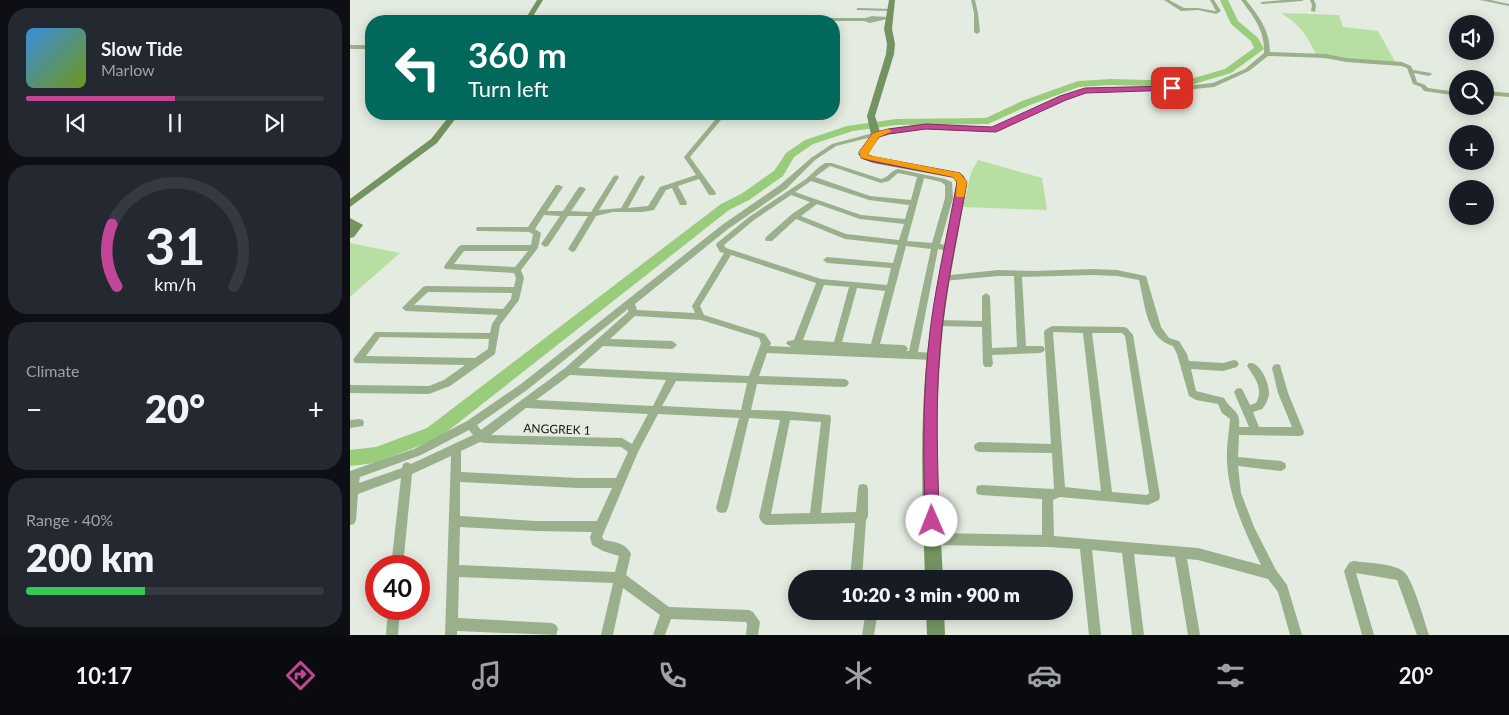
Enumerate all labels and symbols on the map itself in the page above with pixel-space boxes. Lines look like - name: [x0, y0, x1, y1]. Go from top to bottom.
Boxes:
- pin: [1151, 67, 1193, 109]
- street label: ANGGREK 1: [523, 420, 591, 438]
- position arrow: [905, 494, 957, 546]
- speed limit sign: 40: [365, 555, 430, 620]

